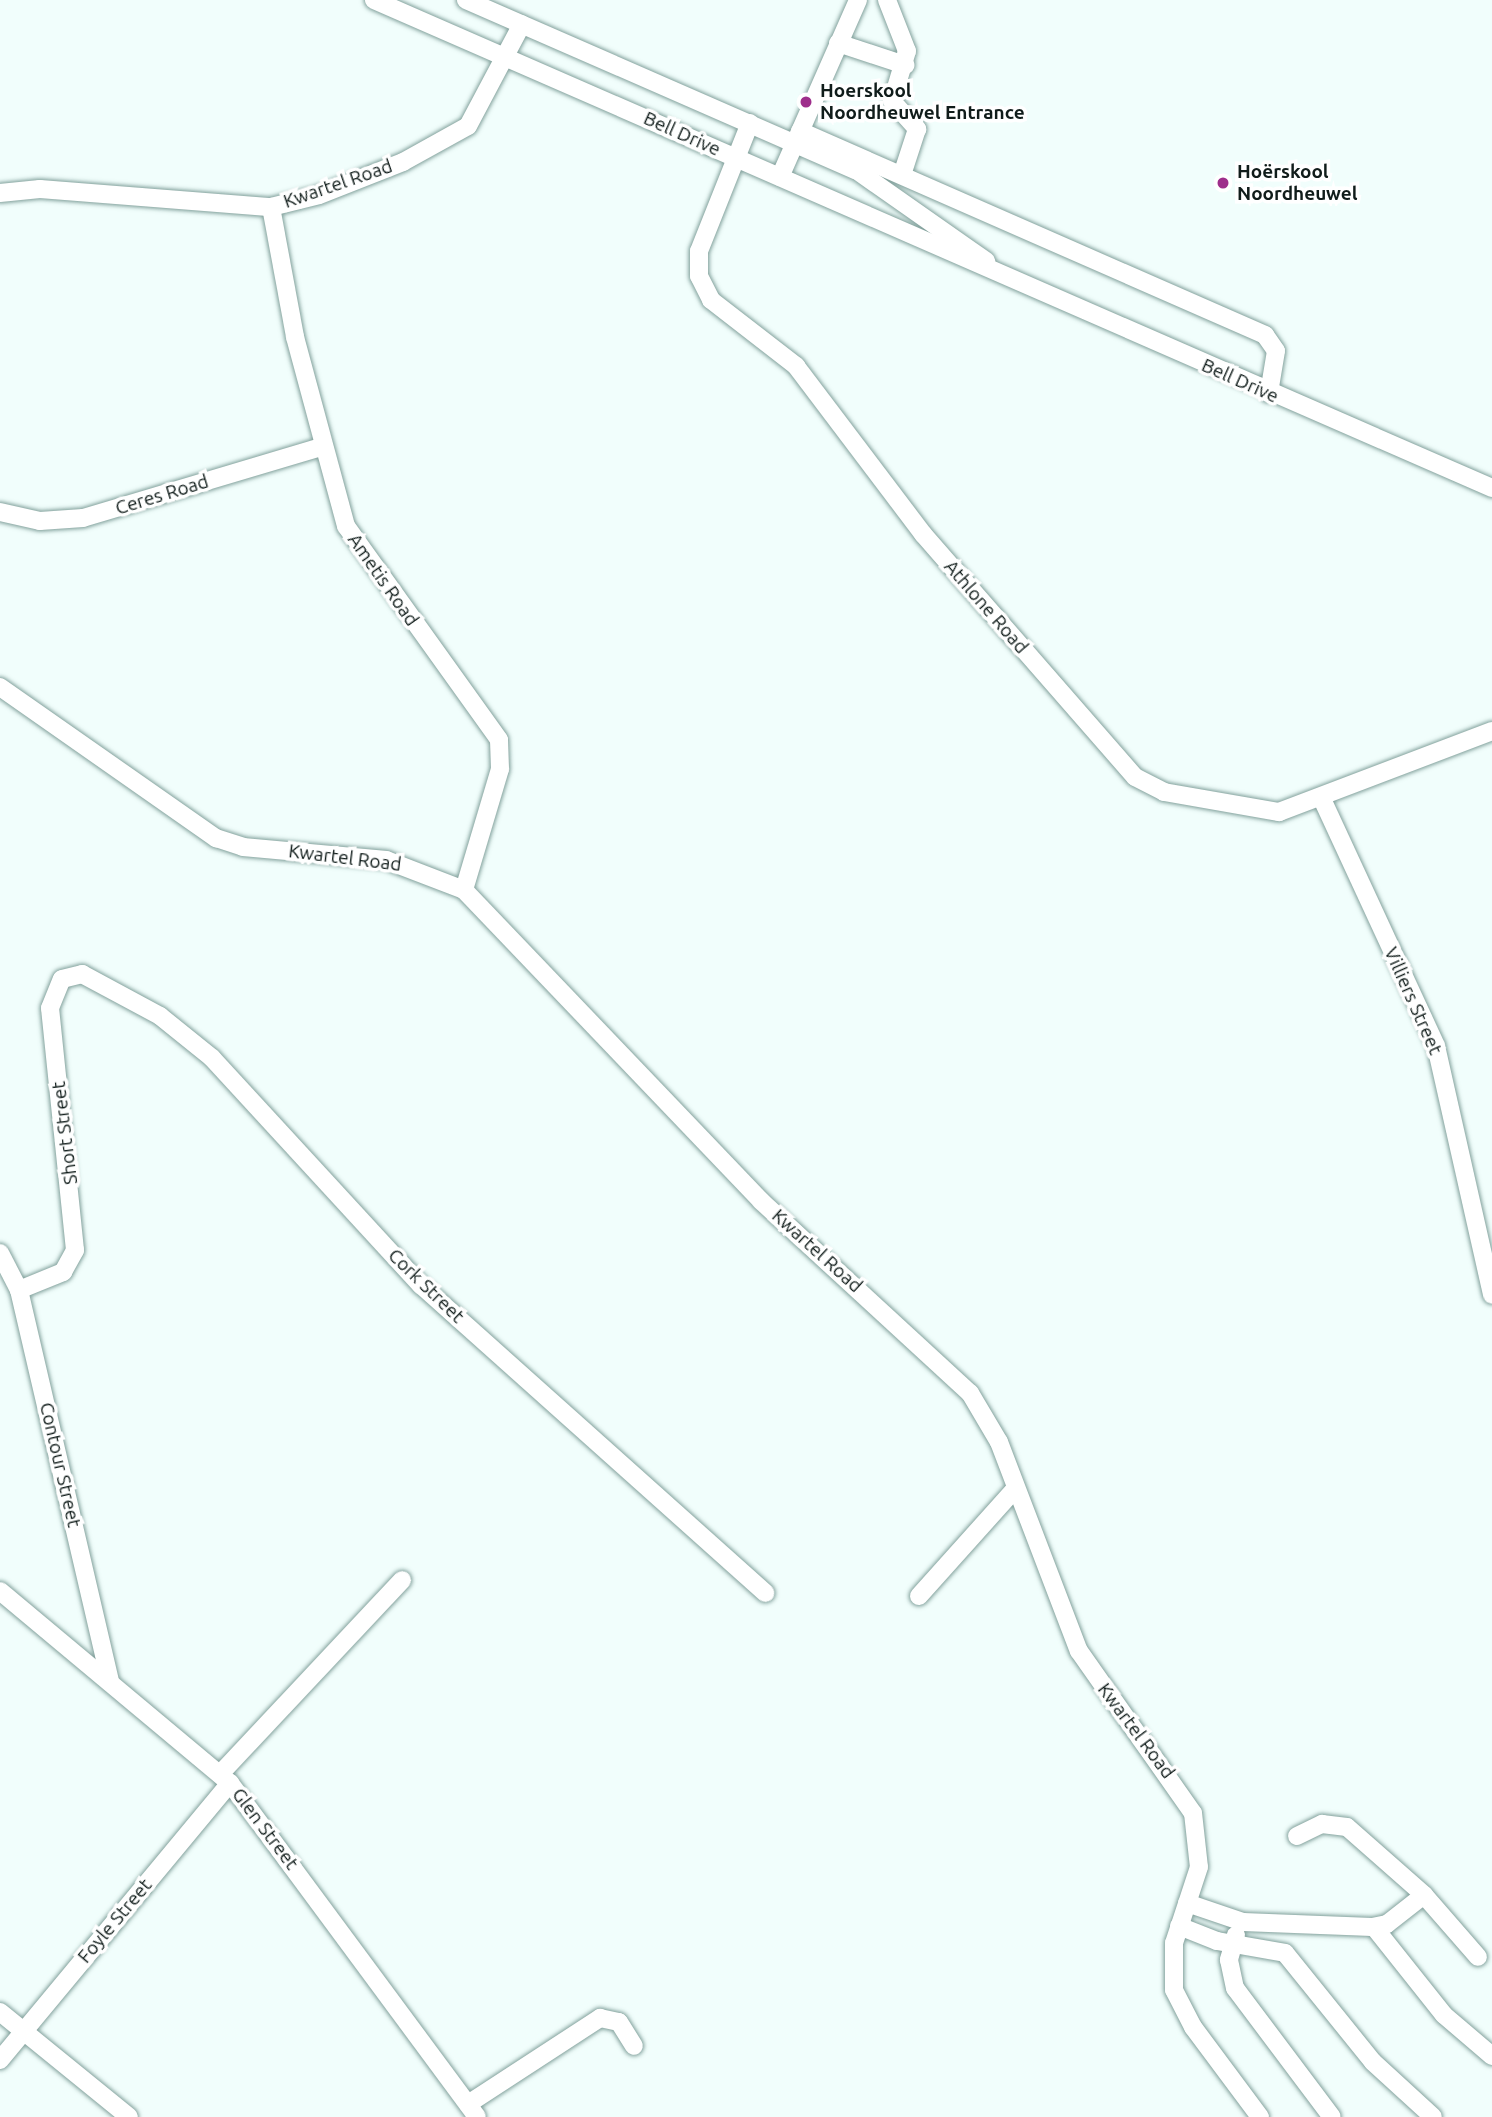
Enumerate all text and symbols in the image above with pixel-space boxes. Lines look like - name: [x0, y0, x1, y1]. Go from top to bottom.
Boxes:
- place label: Hoerskool Noordheuwel Entrance: [820, 80, 1025, 124]
- marker: Hoerskool Noordheuwel Entrance: [798, 94, 814, 110]
- street label: Bell Drive: [640, 107, 724, 161]
- street label: Kwartel Road: [281, 155, 395, 213]
- place label: Hoërskool Noordheuwel: [1237, 161, 1358, 205]
- marker: Hoërskool Noordheuwel: [1215, 175, 1231, 191]
- street label: Bell Drive: [1198, 354, 1282, 408]
- street label: Ceres Road: [113, 470, 211, 520]
- street label: Ametis Road: [343, 529, 423, 631]
- street label: Athlone Road: [939, 556, 1033, 658]
- street label: Kwartel Road: [287, 840, 403, 876]
- street label: Villiers Street: [1379, 944, 1447, 1058]
- street label: Short Street: [47, 1080, 83, 1186]
- street label: Kwartel Road: [767, 1205, 867, 1297]
- street label: Cork Street: [383, 1244, 469, 1328]
- street label: Contour Street: [35, 1400, 85, 1530]
- street label: Kwartel Road: [1093, 1679, 1179, 1783]
- street label: Glen Street: [227, 1784, 303, 1874]
- street label: Foyle Street: [73, 1874, 157, 1968]

